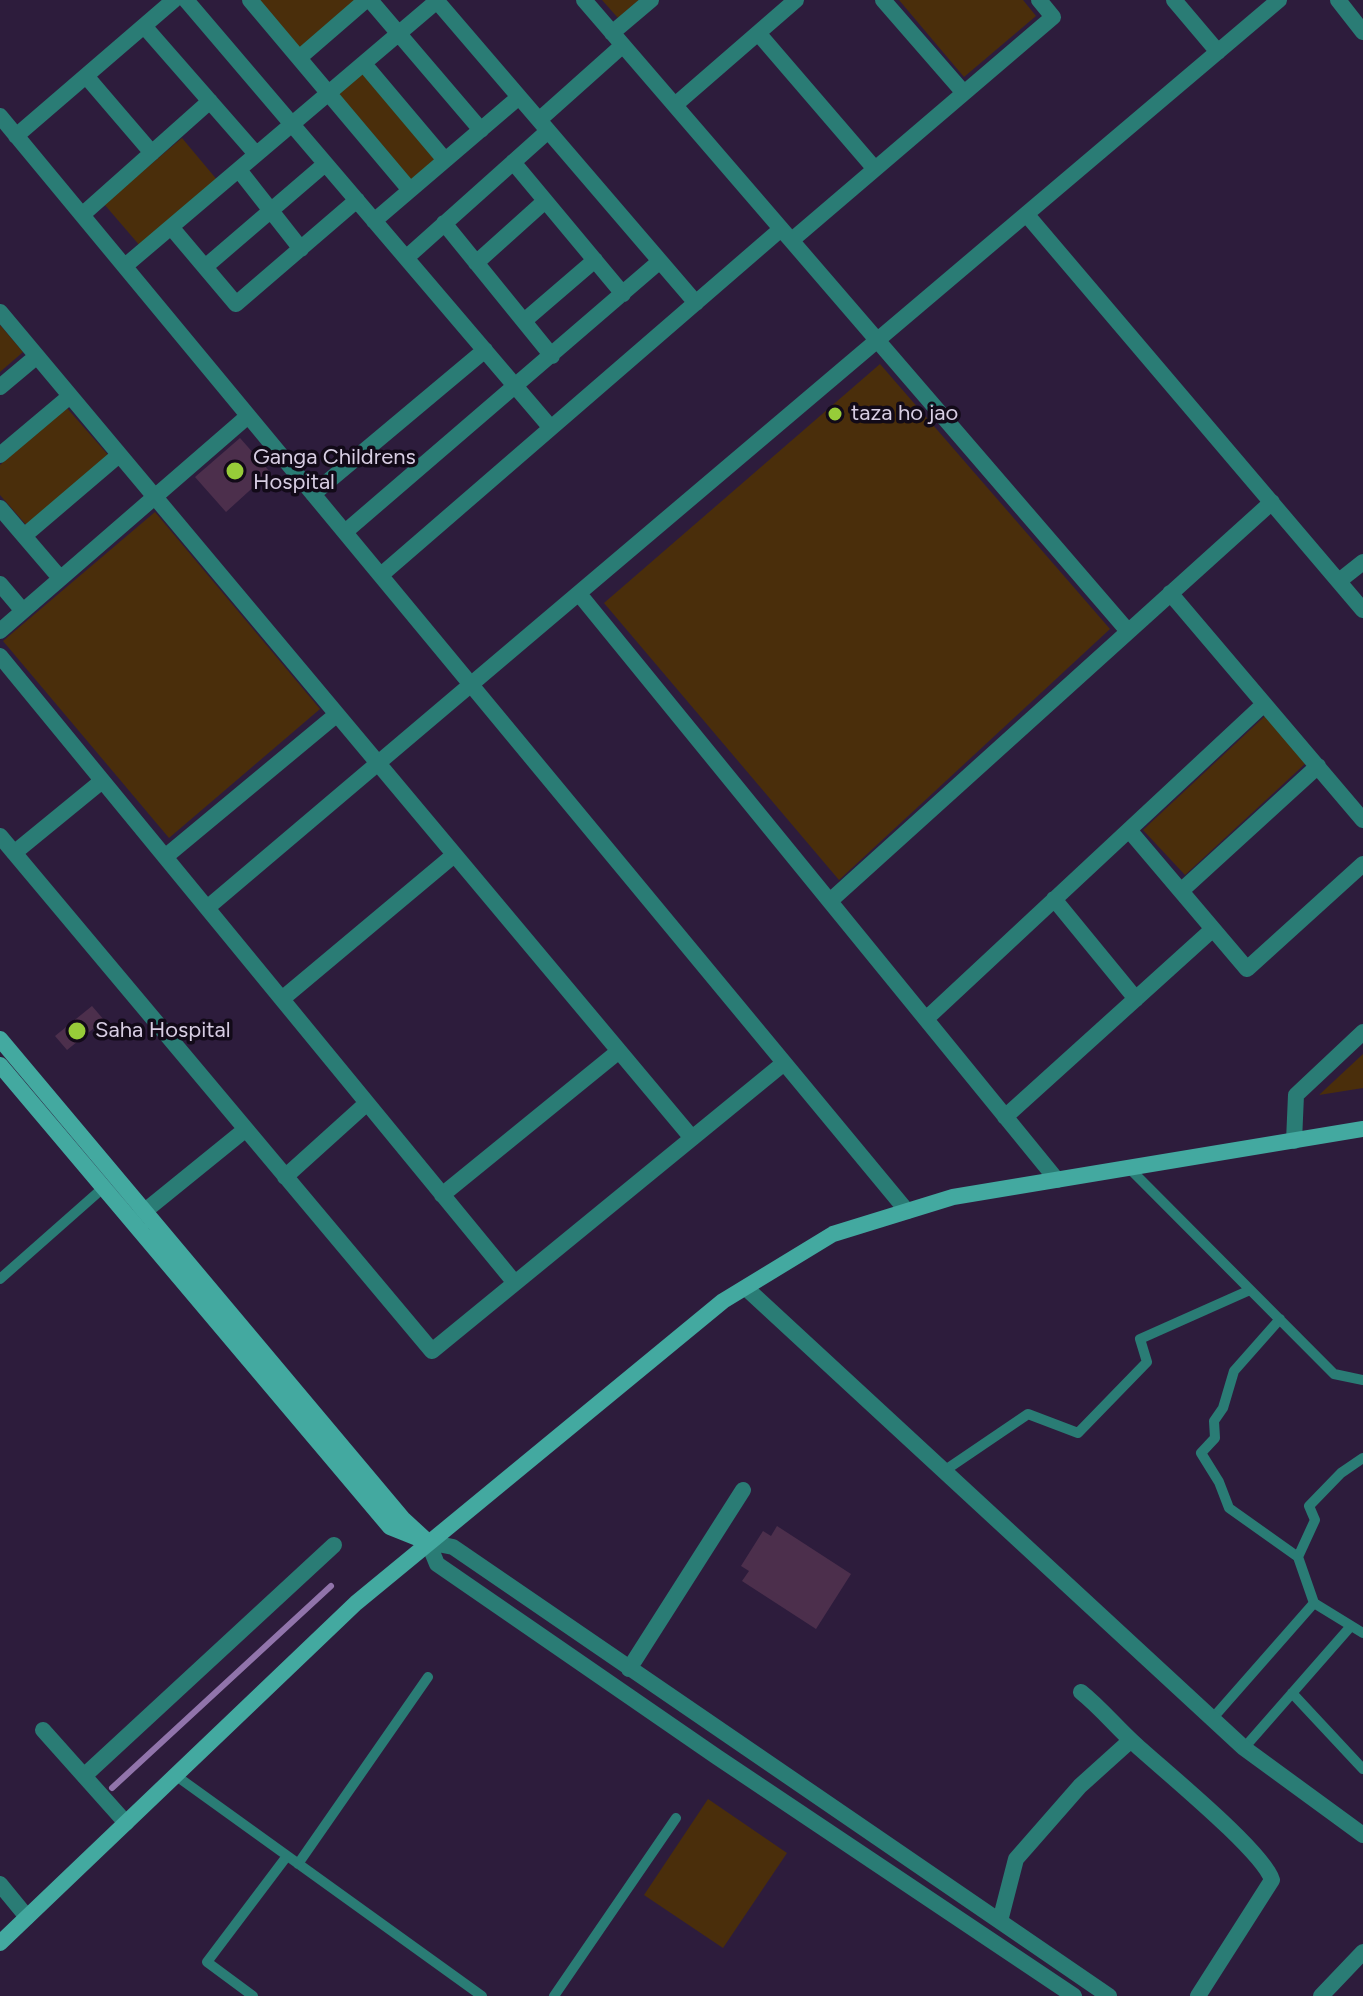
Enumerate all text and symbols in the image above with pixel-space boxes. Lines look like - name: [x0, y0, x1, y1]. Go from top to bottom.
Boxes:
- place label: taza ho jao: [851, 401, 958, 427]
- marker: taza ho jao: [826, 405, 844, 423]
- place label: Ganga Childrens Hospital: [253, 445, 416, 496]
- marker: Ganga Childrens Hospital: [224, 460, 246, 482]
- place label: Saha Hospital: [95, 1018, 231, 1044]
- marker: Saha Hospital: [66, 1020, 88, 1042]

